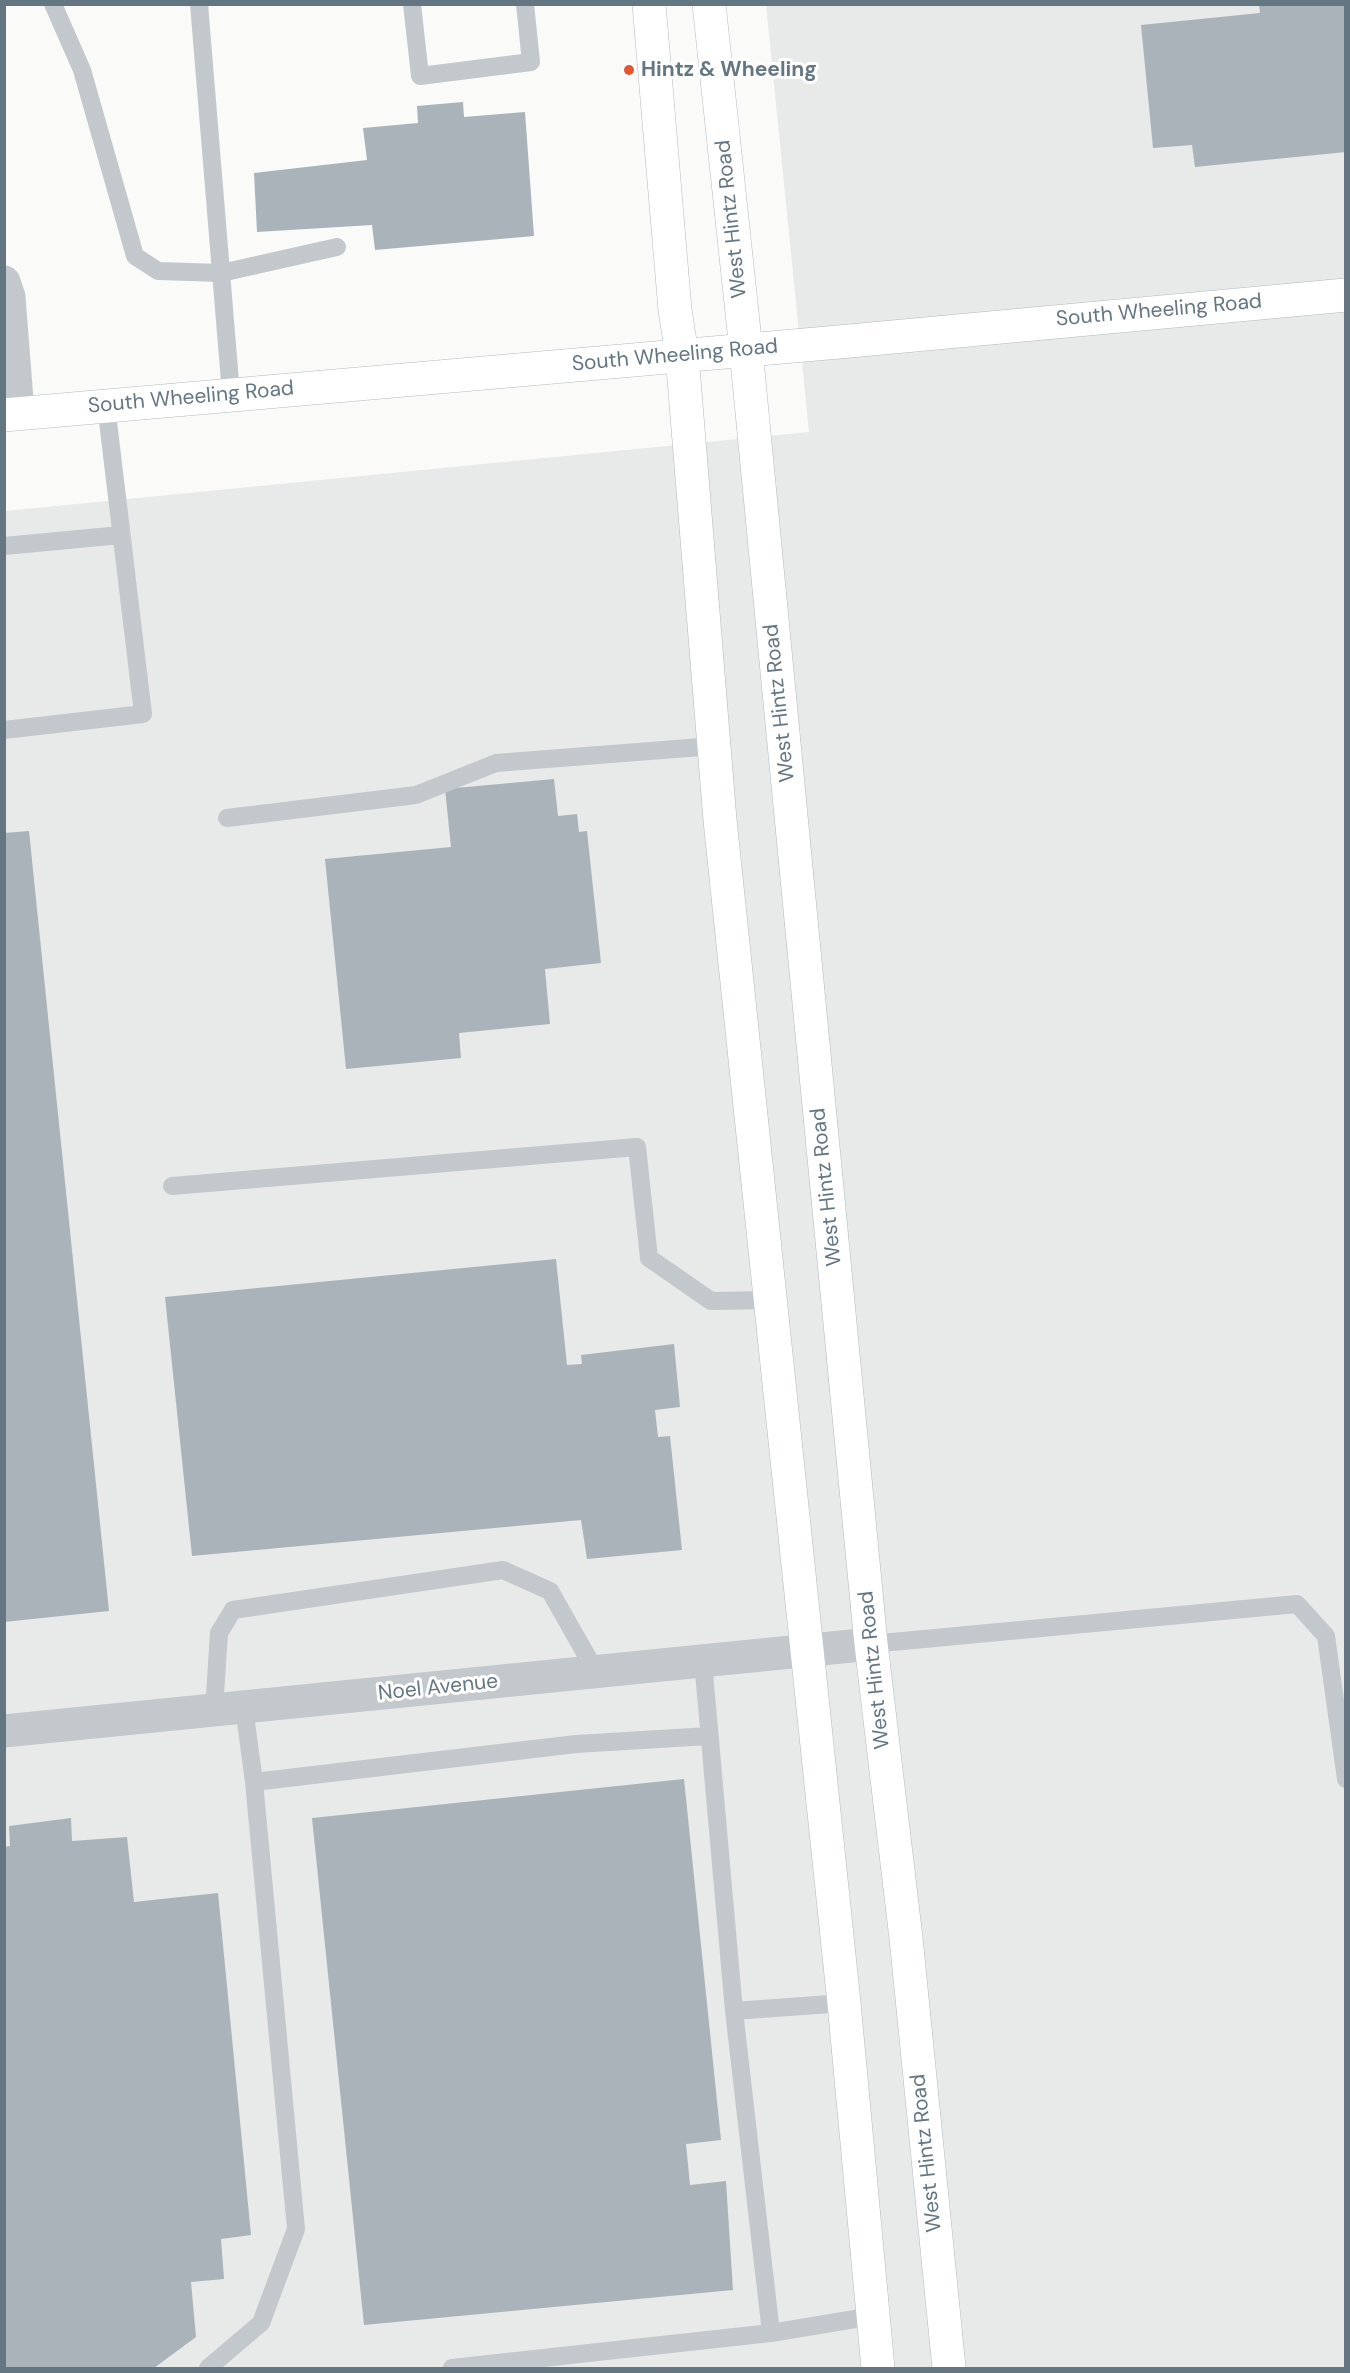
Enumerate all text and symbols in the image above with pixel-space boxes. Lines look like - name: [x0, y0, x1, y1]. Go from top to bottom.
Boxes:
- place label: Hintz & Wheeling: [641, 57, 817, 83]
- marker: Hintz & Wheeling: [622, 63, 636, 77]
- street label: West Hintz Road: [711, 139, 753, 299]
- street label: South Wheeling Road: [1055, 289, 1263, 333]
- street label: South Wheeling Road: [571, 334, 779, 378]
- street label: South Wheeling Road: [87, 376, 295, 420]
- street label: West Hintz Road: [759, 623, 801, 783]
- street label: West Hintz Road: [806, 1107, 848, 1267]
- street label: West Hintz Road: [854, 1590, 896, 1750]
- street label: Noel Avenue: [377, 1669, 499, 1707]
- street label: West Hintz Road: [906, 2073, 948, 2233]

